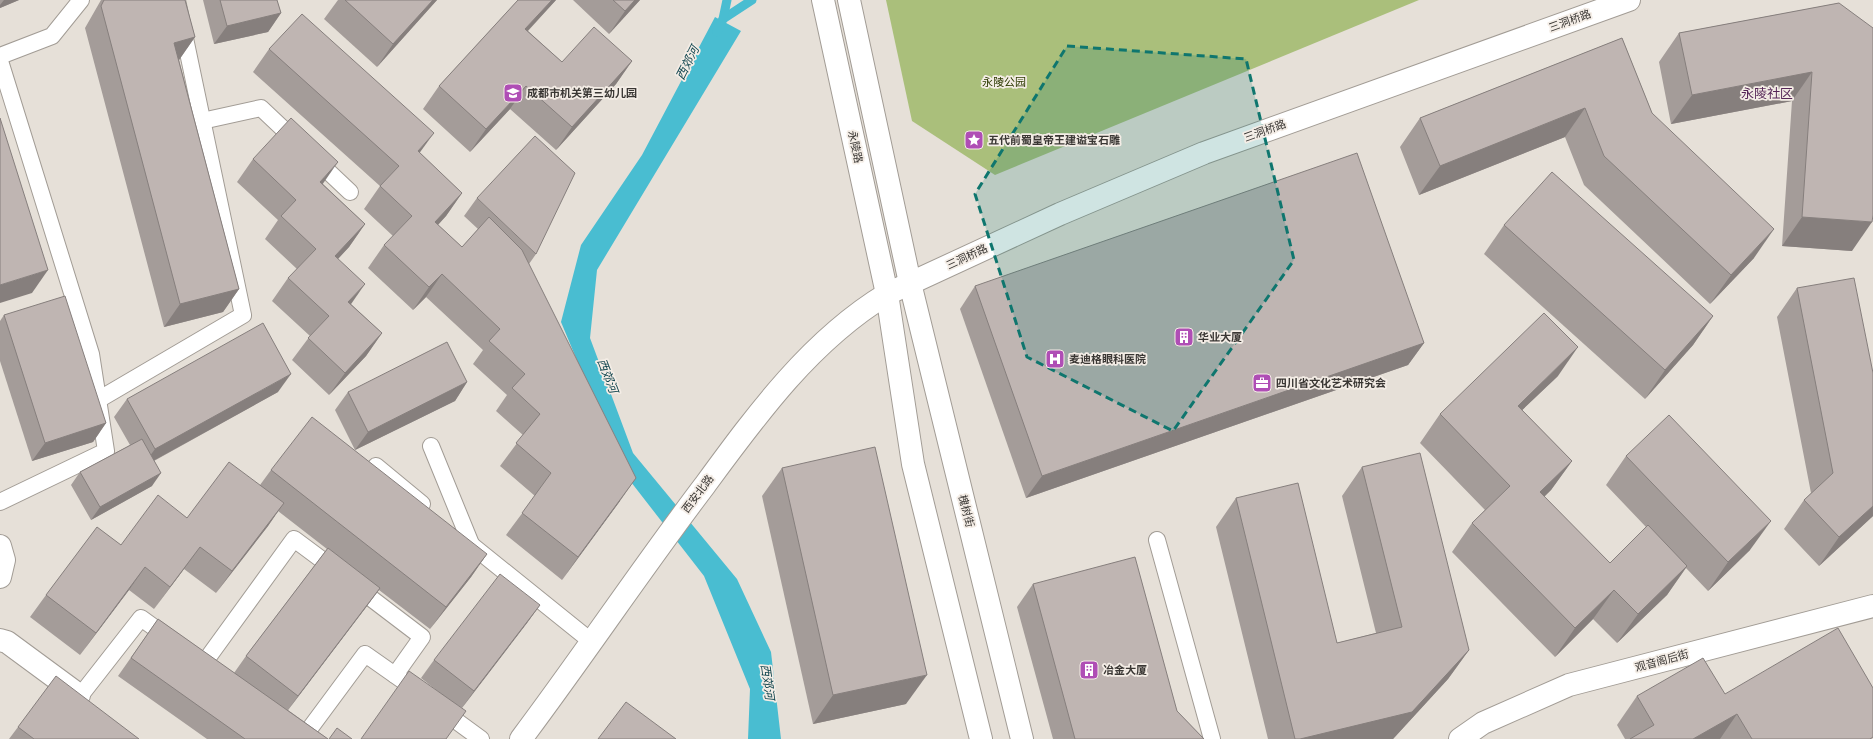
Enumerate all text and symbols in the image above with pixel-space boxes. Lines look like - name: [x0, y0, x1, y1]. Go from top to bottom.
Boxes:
- street label: 三洞桥路: [1547, 7, 1593, 35]
- water label: 西郊河: [673, 42, 704, 82]
- park label: 永陵公园: [982, 76, 1026, 89]
- school or university icon: 成都市机关第三幼儿园: [502, 82, 524, 104]
- district label: 永陵社区: [1741, 86, 1793, 102]
- place label: 成都市机关第三幼儿园: [527, 87, 637, 100]
- street label: 三洞桥路: [1242, 117, 1288, 145]
- place icon: 五代前蜀皇帝王建谥宝石雕: [963, 129, 985, 151]
- street label: 永陵路: [845, 130, 865, 164]
- place label: 五代前蜀皇帝王建谥宝石雕: [988, 134, 1120, 147]
- street label: 三洞桥路: [944, 242, 990, 272]
- building icon: 华业大厦: [1173, 326, 1195, 348]
- place label: 华业大厦: [1198, 331, 1242, 344]
- hospital icon: 麦迪格眼科医院: [1044, 348, 1066, 370]
- place label: 麦迪格眼科医院: [1069, 353, 1146, 366]
- water label: 西郊河: [594, 357, 621, 397]
- office icon: 四川省文化艺术研究会: [1251, 372, 1273, 394]
- place label: 四川省文化艺术研究会: [1276, 377, 1386, 390]
- street label: 西安北路: [680, 473, 716, 515]
- street label: 槐树街: [956, 493, 976, 529]
- street label: 观音阁后街: [1634, 648, 1690, 674]
- building icon: 冶金大厦: [1078, 659, 1100, 681]
- water label: 西郊河: [757, 663, 777, 703]
- place label: 冶金大厦: [1103, 664, 1147, 677]

